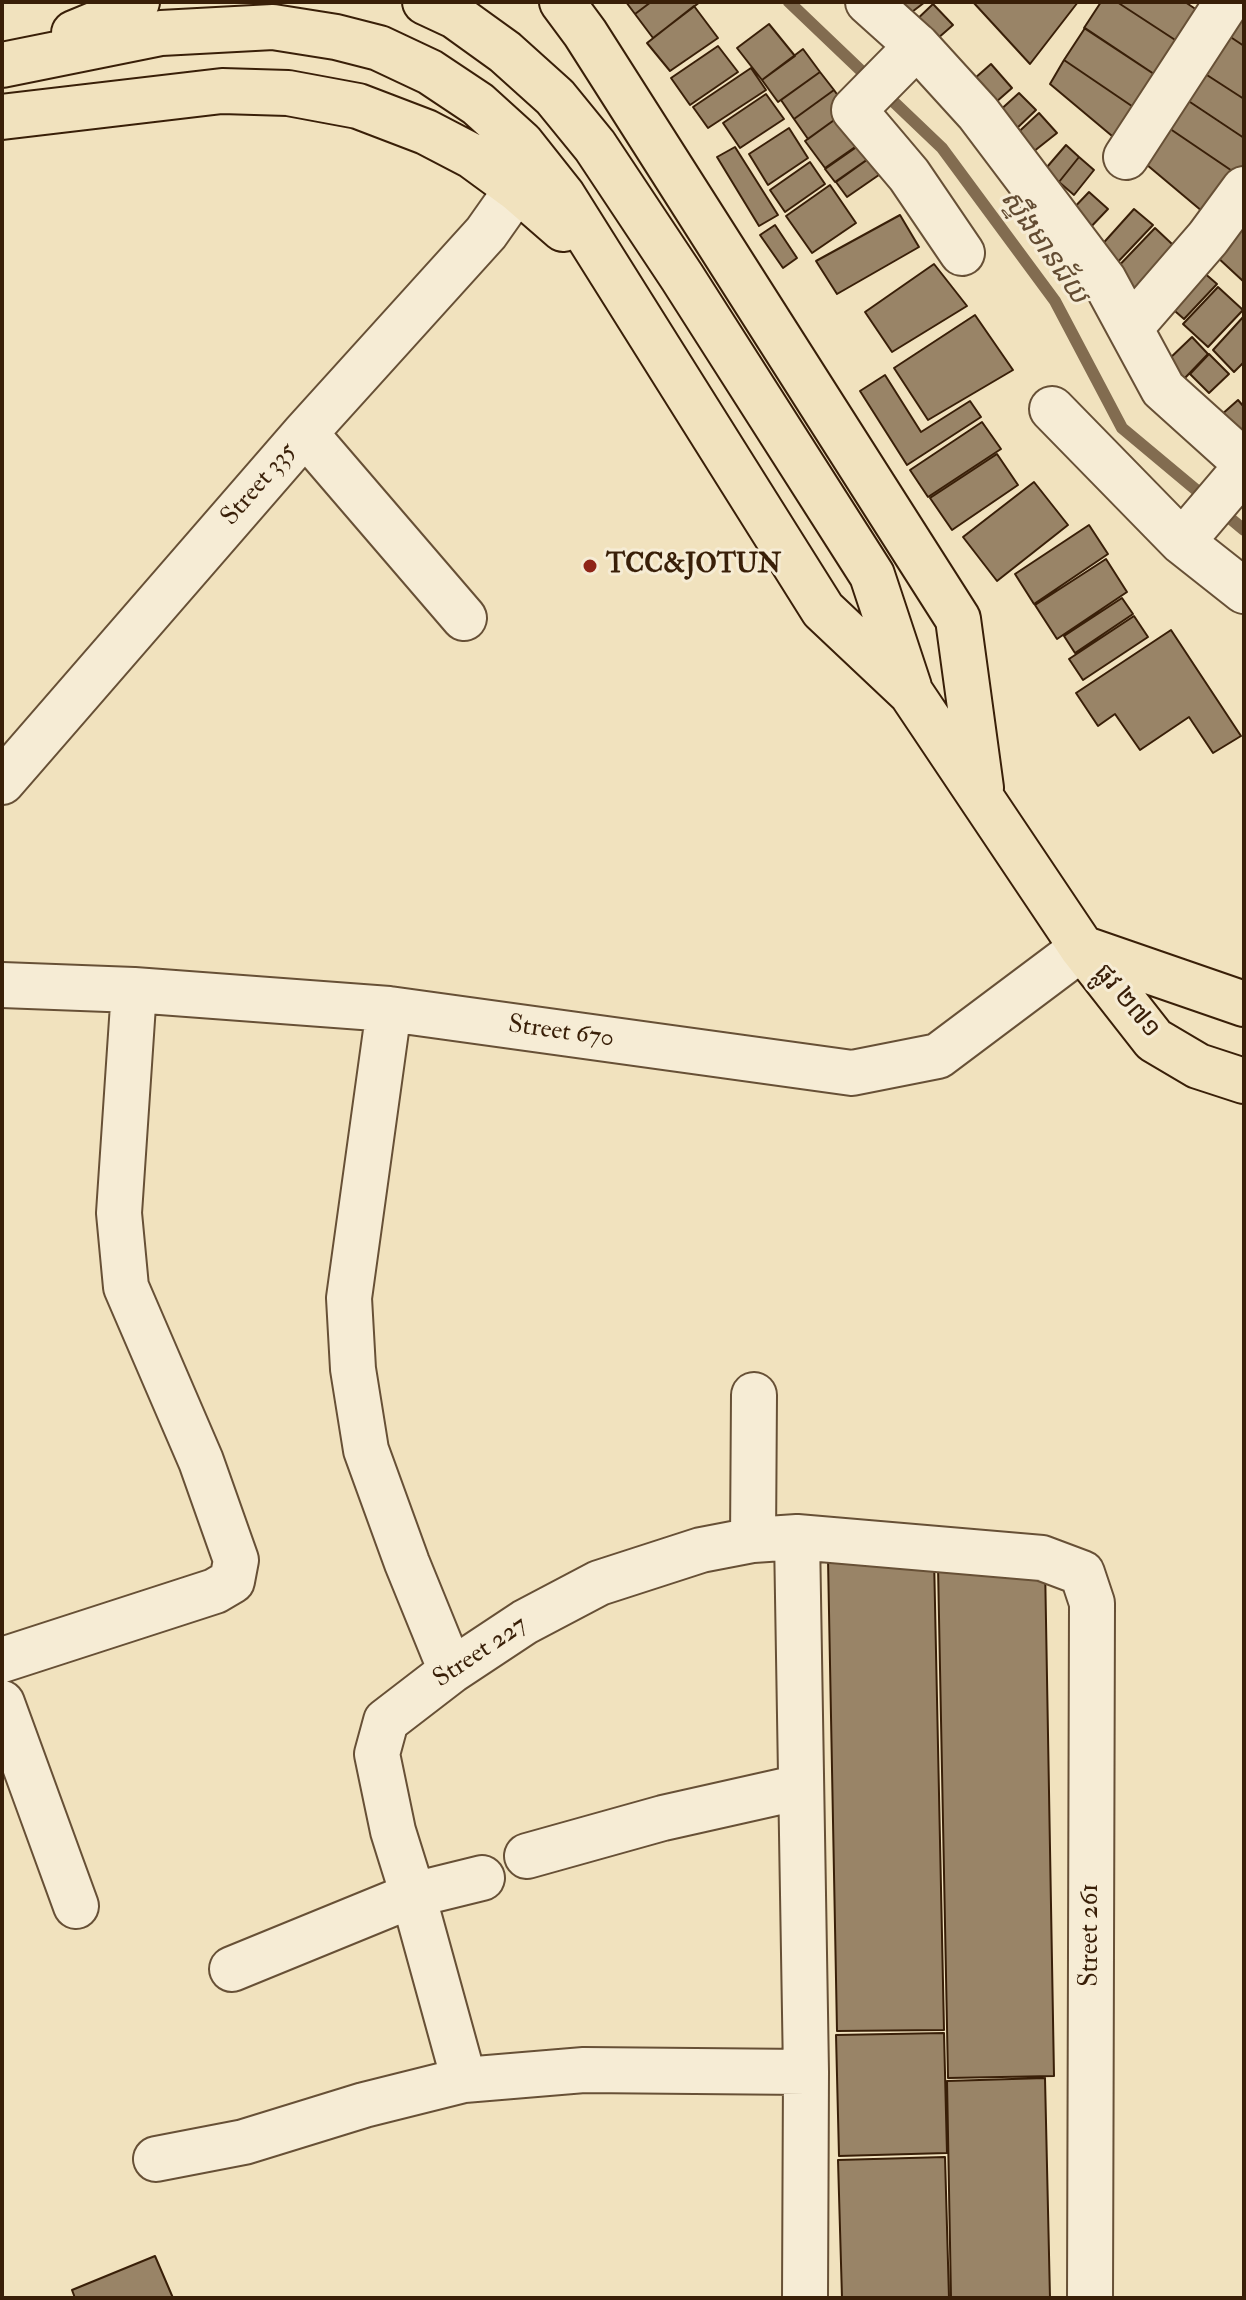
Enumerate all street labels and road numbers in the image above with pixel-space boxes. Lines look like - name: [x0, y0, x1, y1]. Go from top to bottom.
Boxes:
- street label: Street 335: [216, 437, 304, 533]
- street label: ផ្លូវ ២៧១: [1086, 959, 1166, 1045]
- street label: Street 670: [506, 1010, 616, 1056]
- street label: Street 227: [428, 1610, 534, 1696]
- street label: Street 261: [1075, 1883, 1107, 1987]

